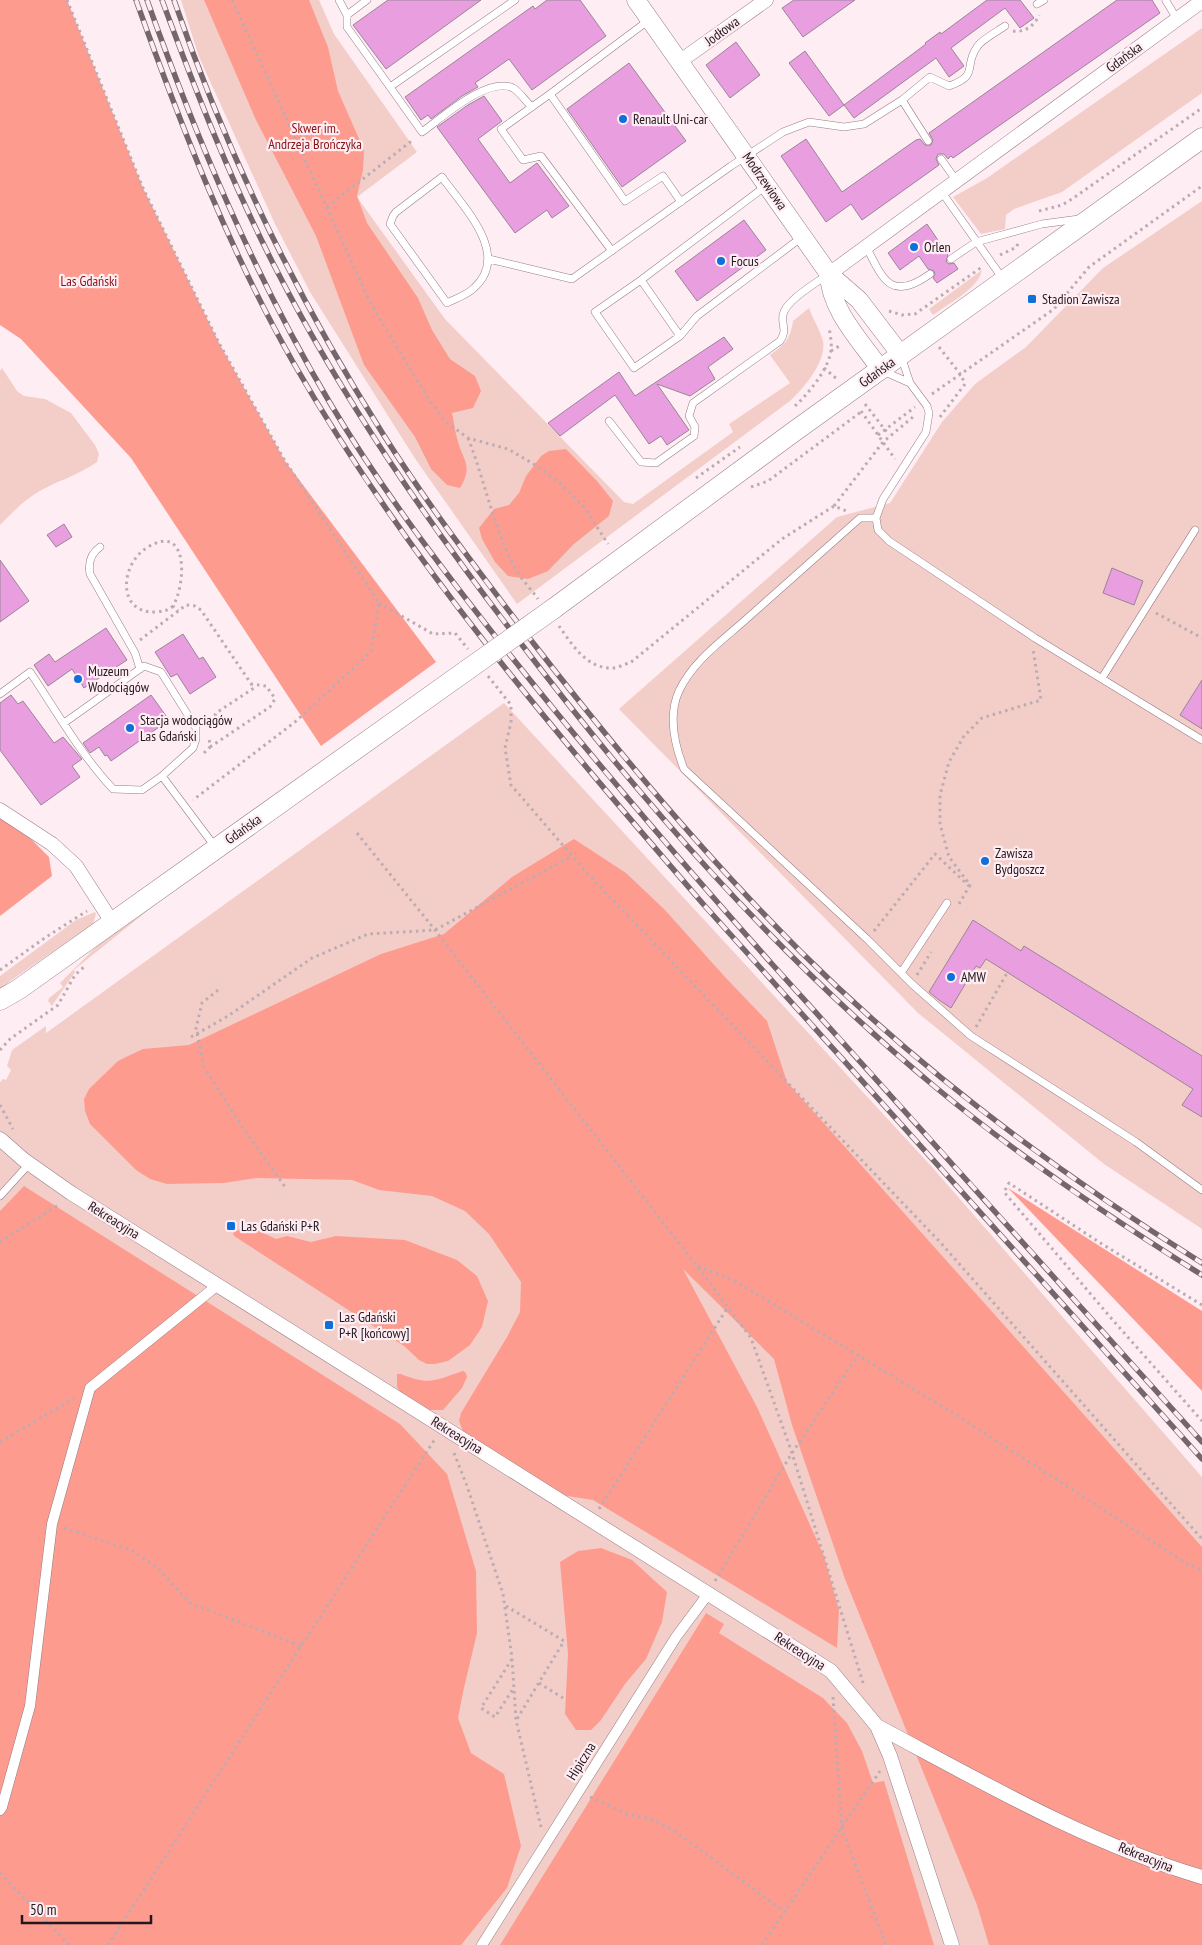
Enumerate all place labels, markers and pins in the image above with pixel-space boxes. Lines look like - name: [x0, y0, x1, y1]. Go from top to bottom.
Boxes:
- place label: Renault Uni-car: [633, 110, 708, 128]
- marker: Renault Uni-car: [617, 113, 629, 125]
- place label: Orlen: [924, 238, 951, 256]
- marker: Orlen: [908, 241, 920, 253]
- place label: Focus: [731, 252, 759, 270]
- marker: Focus: [715, 255, 727, 267]
- place label: Stadion Zawisza: [1042, 290, 1120, 308]
- marker: Stadion Zawisza: [1026, 293, 1038, 305]
- place label: Muzeum Wodociągów: [88, 662, 150, 696]
- marker: Muzeum Wodociągów: [72, 673, 84, 685]
- place label: Stacja wodociągów Las Gdański: [140, 711, 233, 745]
- marker: Stacja wodociągów Las Gdański: [124, 722, 136, 734]
- place label: Zawisza Bydgoszcz: [995, 844, 1044, 878]
- marker: Zawisza Bydgoszcz: [979, 855, 991, 867]
- place label: AMW: [961, 968, 987, 986]
- marker: AMW: [945, 971, 957, 983]
- place label: Las Gdański P+R: [241, 1217, 320, 1235]
- marker: Las Gdański P+R: [225, 1220, 237, 1232]
- place label: Las Gdański P+R [końcowy]: [339, 1308, 410, 1342]
- marker: Las Gdański P+R [końcowy]: [323, 1319, 335, 1331]

